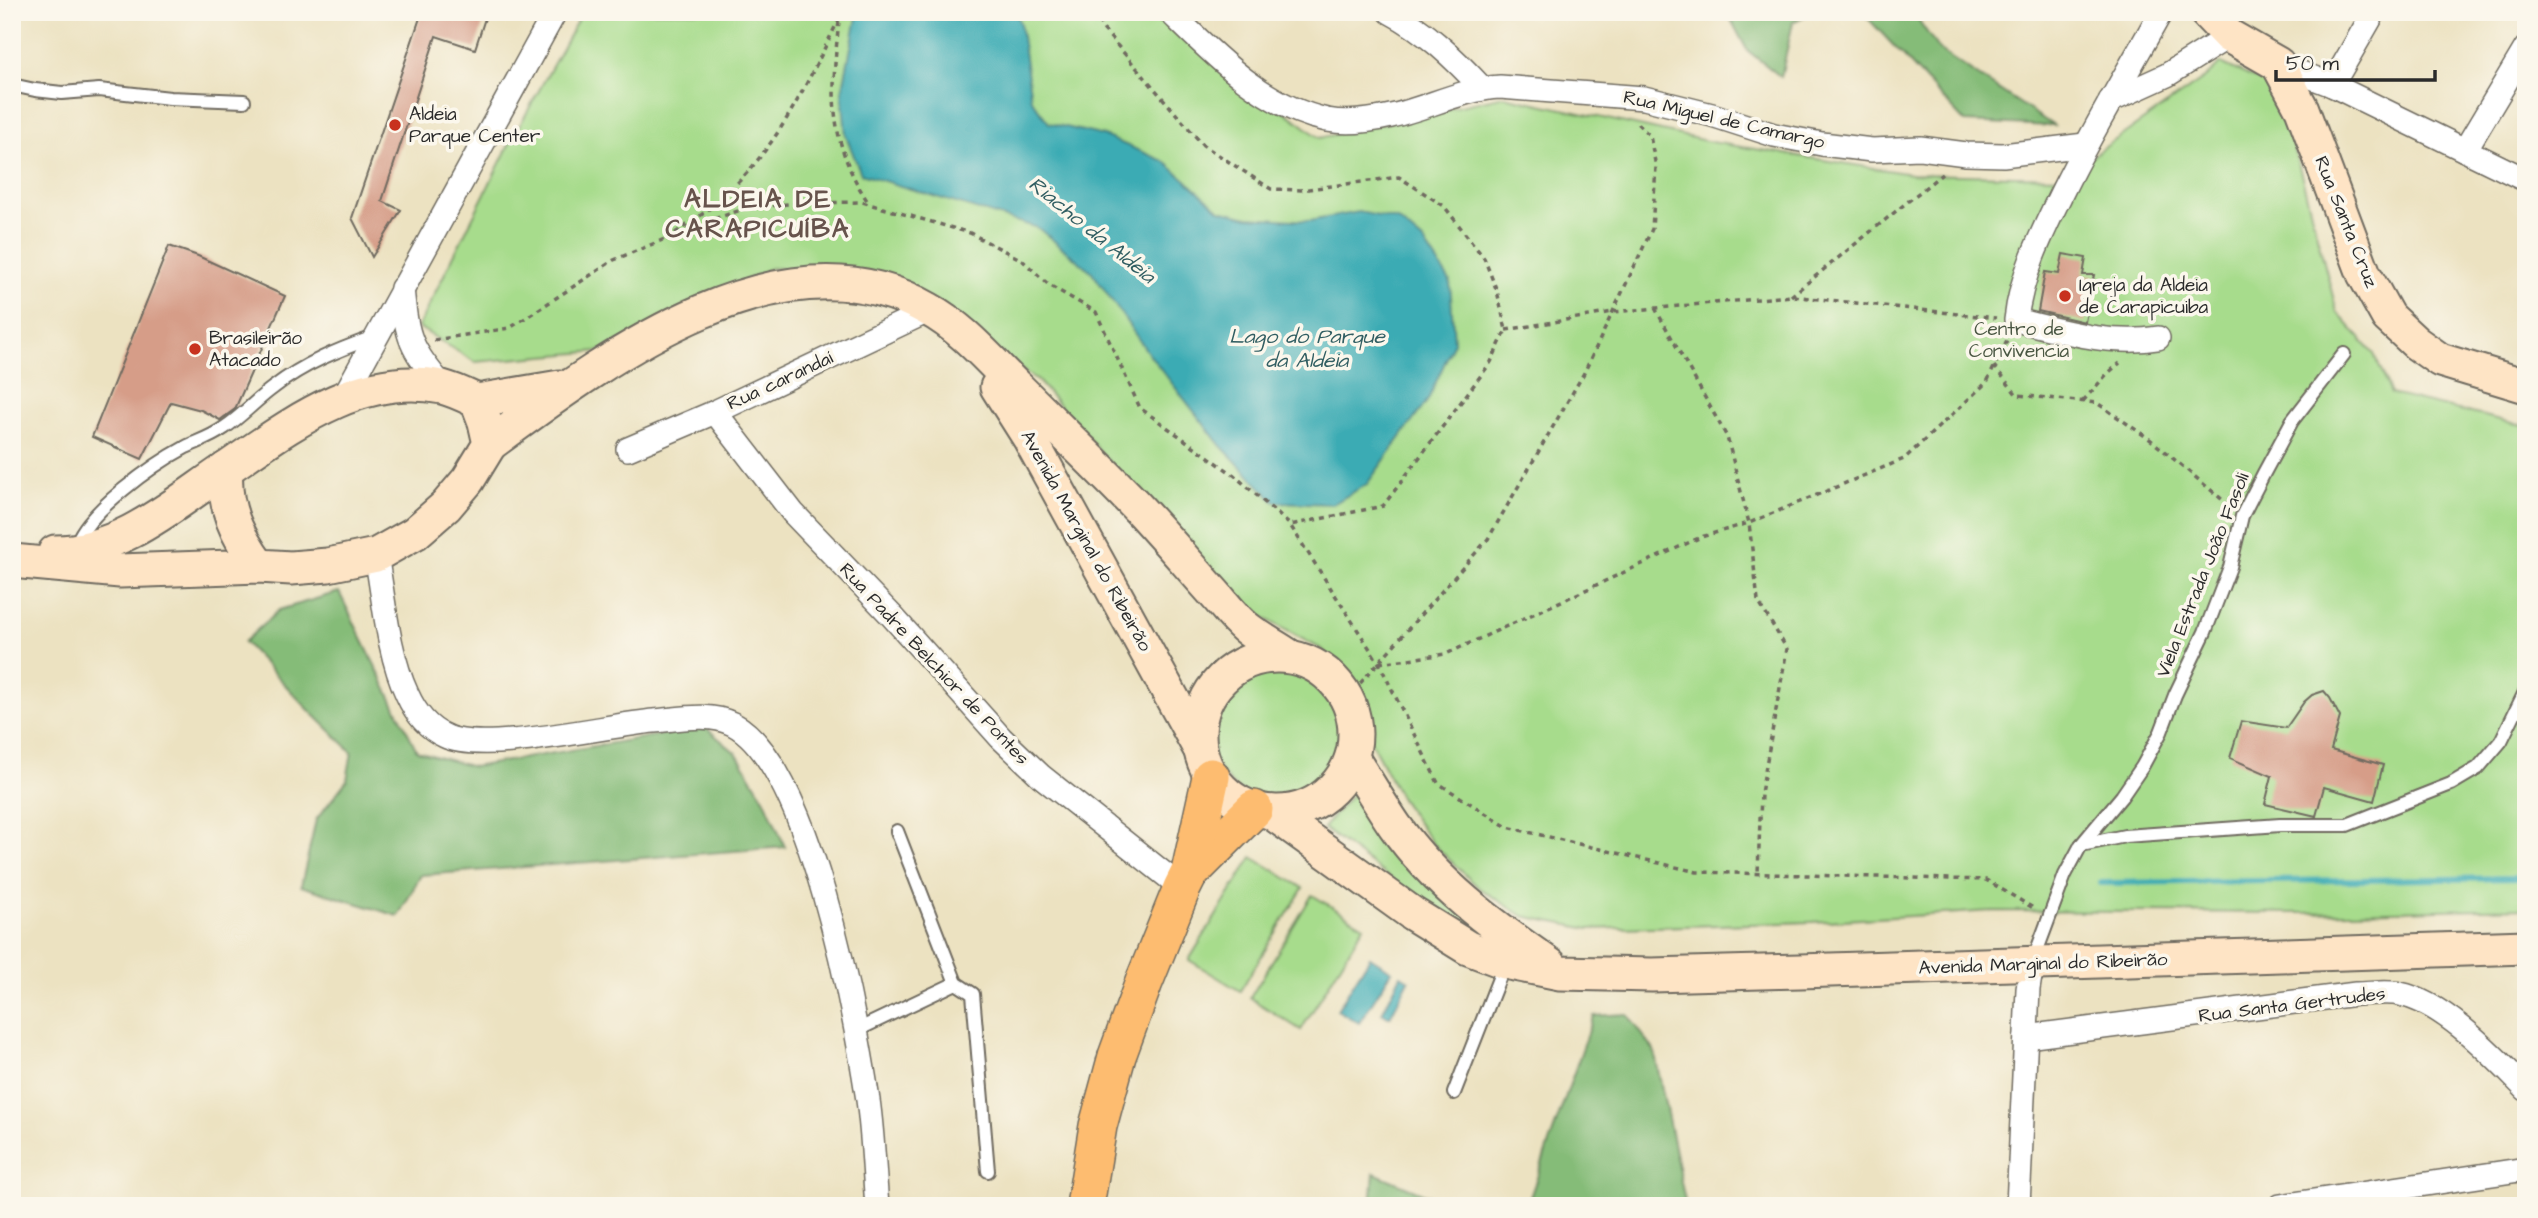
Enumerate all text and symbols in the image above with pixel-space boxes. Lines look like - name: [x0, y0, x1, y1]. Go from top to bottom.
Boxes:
- scale bar: [2276, 38, 2435, 82]
- text: 50 m: [2286, 49, 2340, 78]
- street label: Rua Miguel de Camargo: [1621, 84, 1827, 157]
- place label: Aldeia Parque Center: [409, 101, 541, 150]
- marker: Aldeia Parque Center: [387, 117, 403, 133]
- street label: Rua Santa Cruz: [2307, 152, 2385, 292]
- water label: Riacho da Aldeia: [1023, 170, 1163, 291]
- district label: ALDEIA DE CARAPICUÍBA: [666, 181, 850, 247]
- place label: Igreja da Aldeia de Carapicuiba: [2079, 272, 2209, 321]
- marker: Igreja da Aldeia de Carapicuiba: [2057, 288, 2073, 304]
- park label: Centro de Convivencia: [1969, 316, 2070, 365]
- water label: Lago do Parque da Aldeia: [1229, 322, 1387, 375]
- place label: Brasileirão Atacado: [209, 325, 302, 374]
- marker: Brasileirão Atacado: [187, 341, 203, 357]
- street label: Rua carandaí: [723, 345, 838, 417]
- street label: Avenida Marginal do Ribeirão: [1013, 426, 1158, 657]
- street label: Viela Estrada João Fasoli: [2150, 469, 2257, 681]
- street label: Rua Padre Belchior de Pontes: [833, 557, 1035, 771]
- street label: Avenida Marginal do Ribeirão: [1918, 946, 2168, 983]
- street label: Rua Santa Gertrudes: [2197, 980, 2387, 1030]

